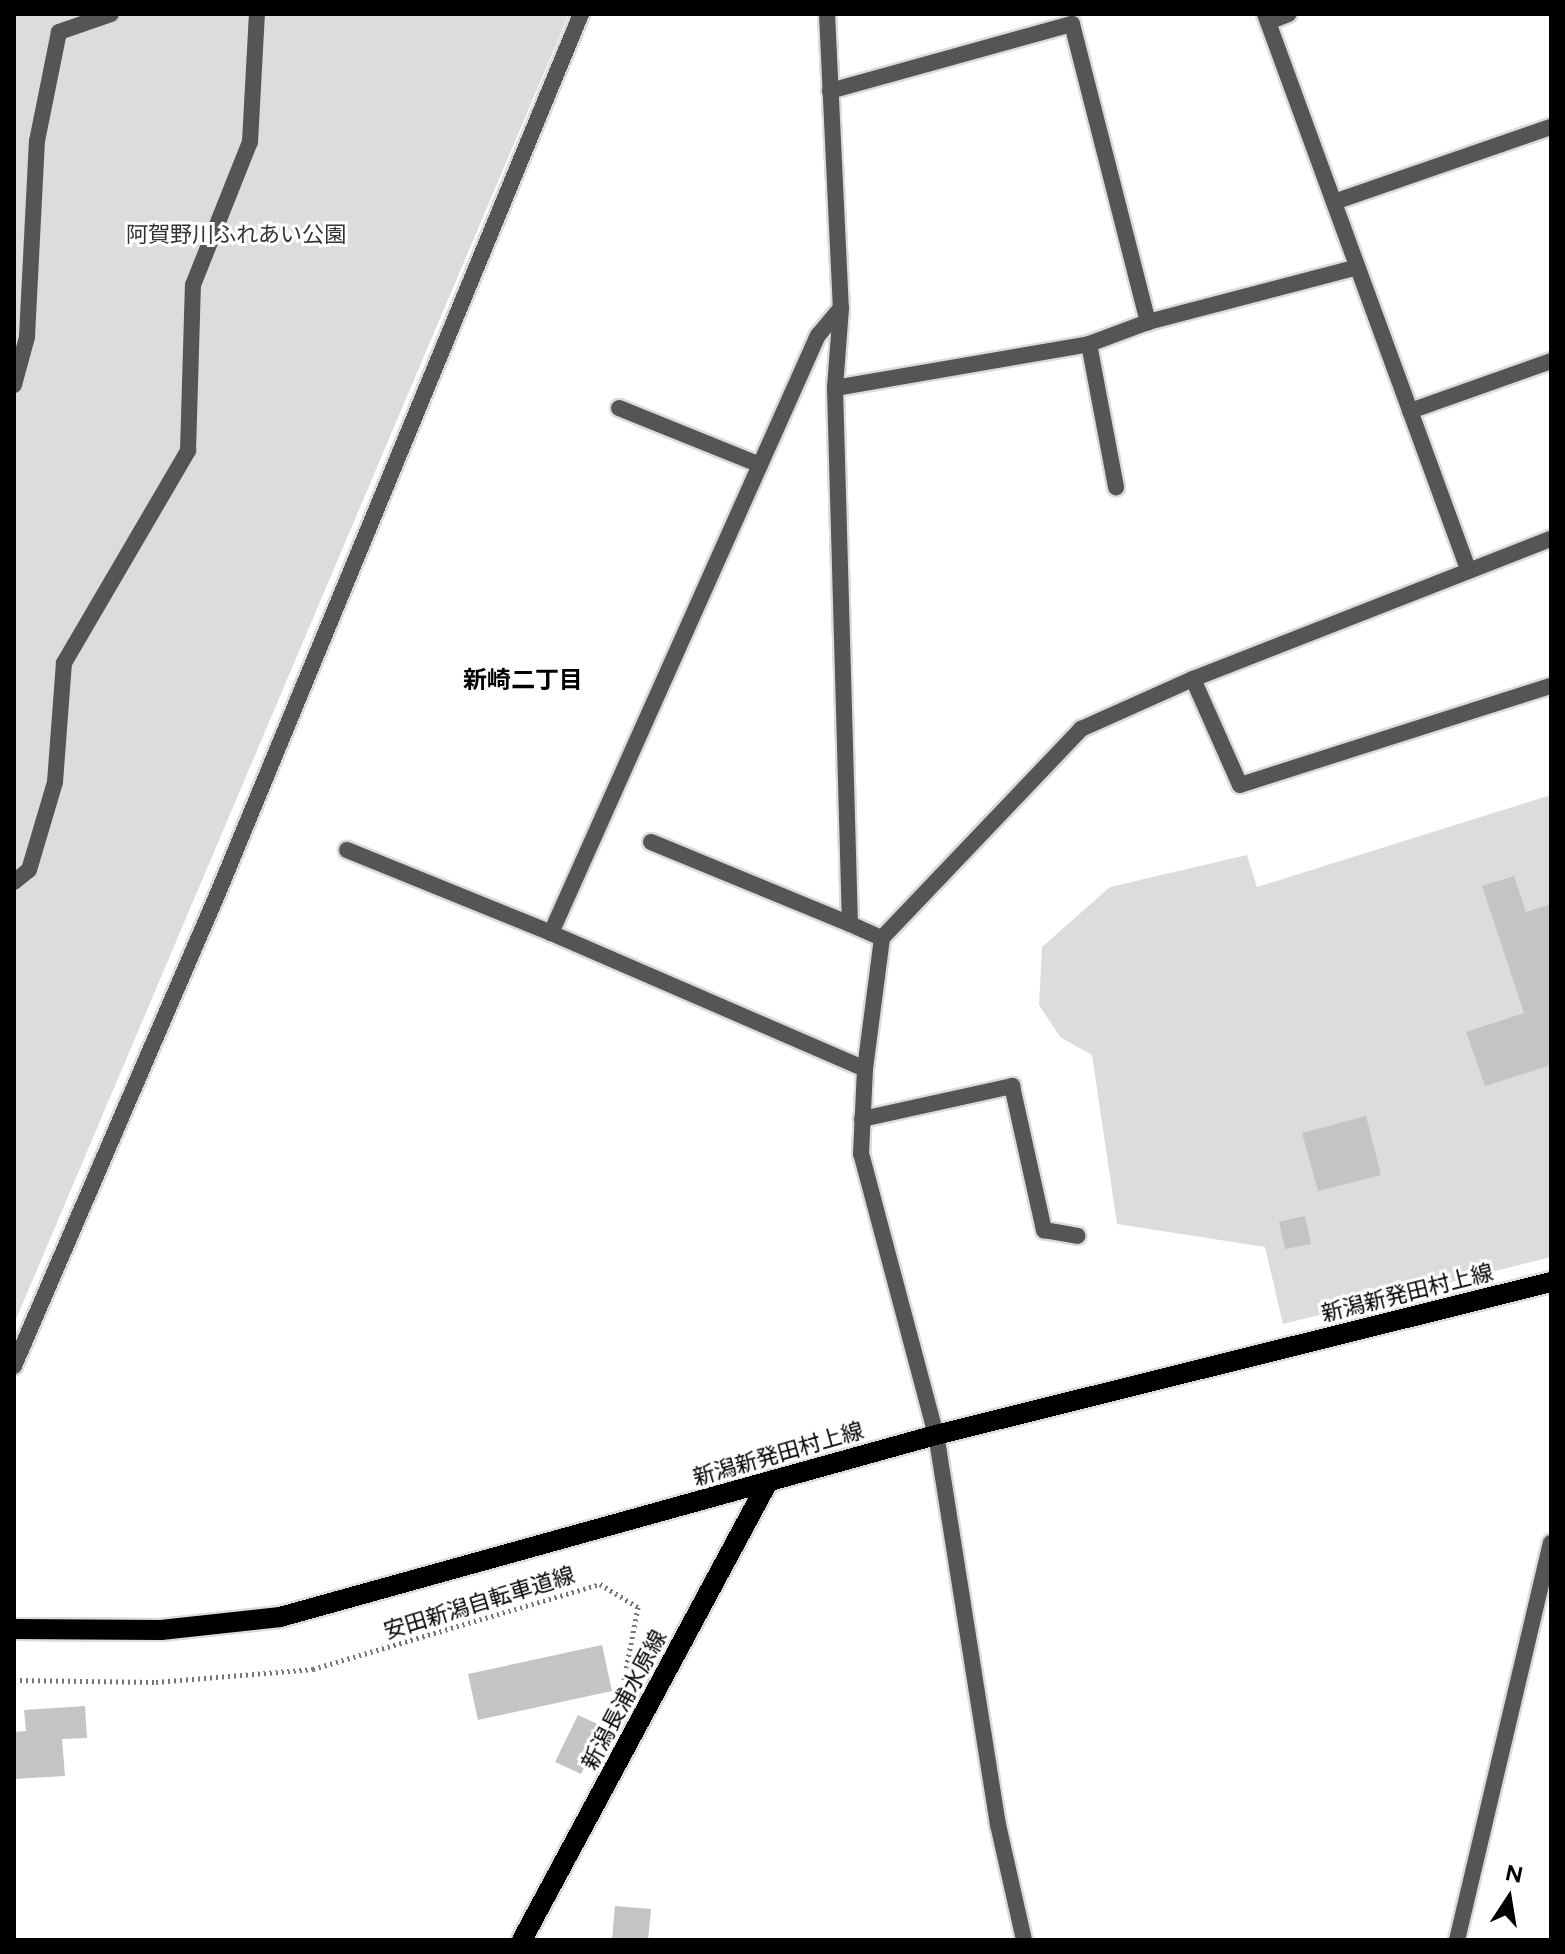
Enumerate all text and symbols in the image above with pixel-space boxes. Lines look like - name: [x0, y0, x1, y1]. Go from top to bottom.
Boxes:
- park label: 阿賀野川ふれあい公園: [126, 222, 346, 248]
- district label: 新崎二丁目: [463, 666, 583, 694]
- street label: 新潟新発田村上線: [1318, 1259, 1496, 1327]
- street label: 新潟新発田村上線: [690, 1417, 866, 1491]
- street label: 安田新潟自転車道線: [380, 1561, 578, 1645]
- street label: 新潟長浦水原線: [576, 1626, 672, 1774]
- north arrow: [1469, 1858, 1549, 1938]
- text: N: [1503, 1859, 1525, 1889]

